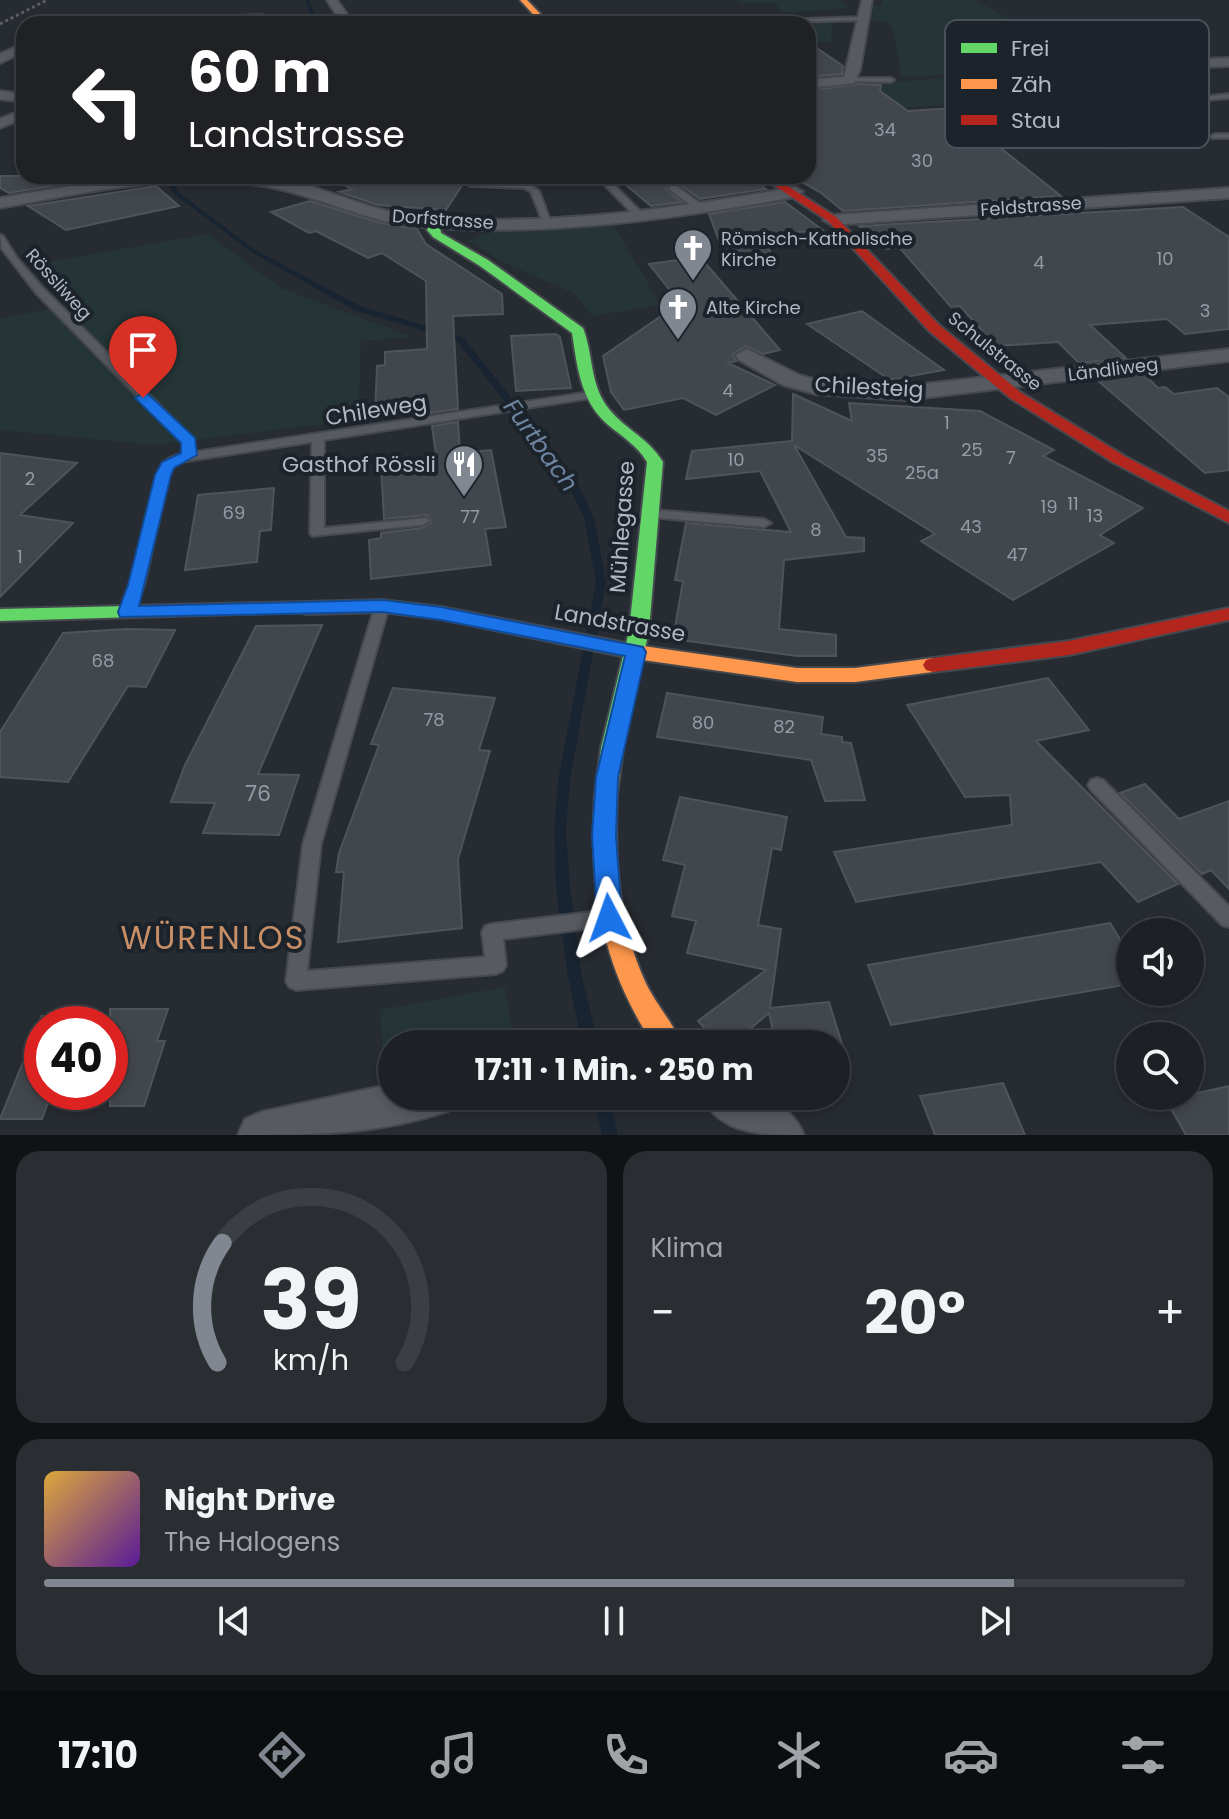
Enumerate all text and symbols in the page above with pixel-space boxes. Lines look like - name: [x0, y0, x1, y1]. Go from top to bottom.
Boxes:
- legend: [945, 20, 1209, 148]
- text: 60 m: [188, 33, 331, 112]
- text: Frei: [1011, 33, 1049, 64]
- icon: left: [56, 48, 160, 152]
- text: Zäh: [1011, 69, 1052, 100]
- text: Stau: [1011, 105, 1061, 136]
- text: Landstrasse: [188, 109, 405, 160]
- house number: 34: [874, 117, 896, 142]
- house number: 30: [911, 148, 933, 173]
- street label: Feldstrasse: [979, 190, 1083, 222]
- street label: Dorfstrasse: [391, 203, 495, 235]
- place label: Römisch-Katholische Kirche: [721, 226, 913, 272]
- church icon: Römisch-Katholische Kirche: [672, 227, 714, 282]
- street label: Rössliweg: [20, 243, 98, 325]
- house number: 10: [1156, 246, 1174, 271]
- house number: 4: [1033, 250, 1045, 275]
- church icon: Alte Kirche: [657, 286, 699, 341]
- place label: Alte Kirche: [706, 295, 801, 320]
- house number: 3: [1200, 298, 1210, 323]
- street label: Schulstrasse: [943, 305, 1047, 397]
- pin: [109, 316, 177, 398]
- icon: arrive: [121, 328, 165, 372]
- street label: Ländliweg: [1067, 351, 1159, 387]
- street label: Chilesteig: [814, 369, 924, 405]
- house number: 4: [722, 378, 734, 403]
- street label: Chileweg: [323, 387, 429, 433]
- water label: Furtbach: [496, 392, 586, 498]
- house number: 1: [944, 410, 950, 435]
- house number: 25: [961, 437, 983, 462]
- restaurant icon: Gasthof Rössli: [443, 443, 485, 498]
- house number: 35: [866, 443, 888, 468]
- house number: 7: [1006, 445, 1016, 470]
- house number: 10: [727, 447, 745, 472]
- place label: Gasthof Rössli: [282, 449, 436, 480]
- street label: Mühlegasse: [602, 460, 642, 594]
- house number: 25a: [905, 460, 939, 485]
- house number: 2: [25, 466, 35, 491]
- house number: 11: [1067, 491, 1079, 516]
- house number: 19: [1040, 494, 1058, 519]
- house number: 69: [223, 500, 245, 525]
- house number: 13: [1087, 503, 1103, 528]
- house number: 77: [460, 504, 480, 529]
- house number: 43: [960, 514, 982, 539]
- house number: 8: [810, 517, 822, 542]
- house number: 47: [1006, 542, 1028, 567]
- house number: 1: [17, 544, 23, 569]
- street label: Landstrasse: [552, 596, 688, 650]
- house number: 68: [92, 648, 114, 673]
- house number: 78: [423, 707, 445, 732]
- house number: 80: [692, 710, 714, 735]
- house number: 82: [773, 714, 795, 739]
- house number: 76: [245, 778, 271, 809]
- position arrow: [567, 876, 651, 960]
- district label: WÜRENLOS: [121, 915, 305, 960]
- map controls: [1116, 918, 1204, 1110]
- button: sound: [1116, 918, 1204, 1006]
- speed limit sign: 40: [24, 1006, 128, 1110]
- button: search: [1116, 1022, 1204, 1110]
- text: 17:11 · 1 Min. · 250 m: [475, 1048, 753, 1091]
- text: Klima: [651, 1230, 723, 1266]
- text: 39: [261, 1242, 362, 1358]
- text: 20°: [864, 1271, 965, 1355]
- text: −: [651, 1282, 675, 1343]
- text: +: [1155, 1282, 1185, 1343]
- text: km/h: [273, 1340, 349, 1380]
- text: Night Drive: [164, 1478, 335, 1521]
- text: The Halogens: [164, 1524, 340, 1560]
- icon: previous: [212, 1599, 256, 1643]
- icon: pause: [592, 1599, 636, 1643]
- icon: next: [973, 1599, 1017, 1643]
- icon: directions: [254, 1727, 310, 1783]
- icon: music: [426, 1727, 482, 1783]
- icon: phone: [598, 1727, 654, 1783]
- icon: climate: [771, 1727, 827, 1783]
- icon: car: [943, 1727, 999, 1783]
- icon: filters: [1115, 1727, 1171, 1783]
- text: 17:10: [58, 1730, 138, 1781]

